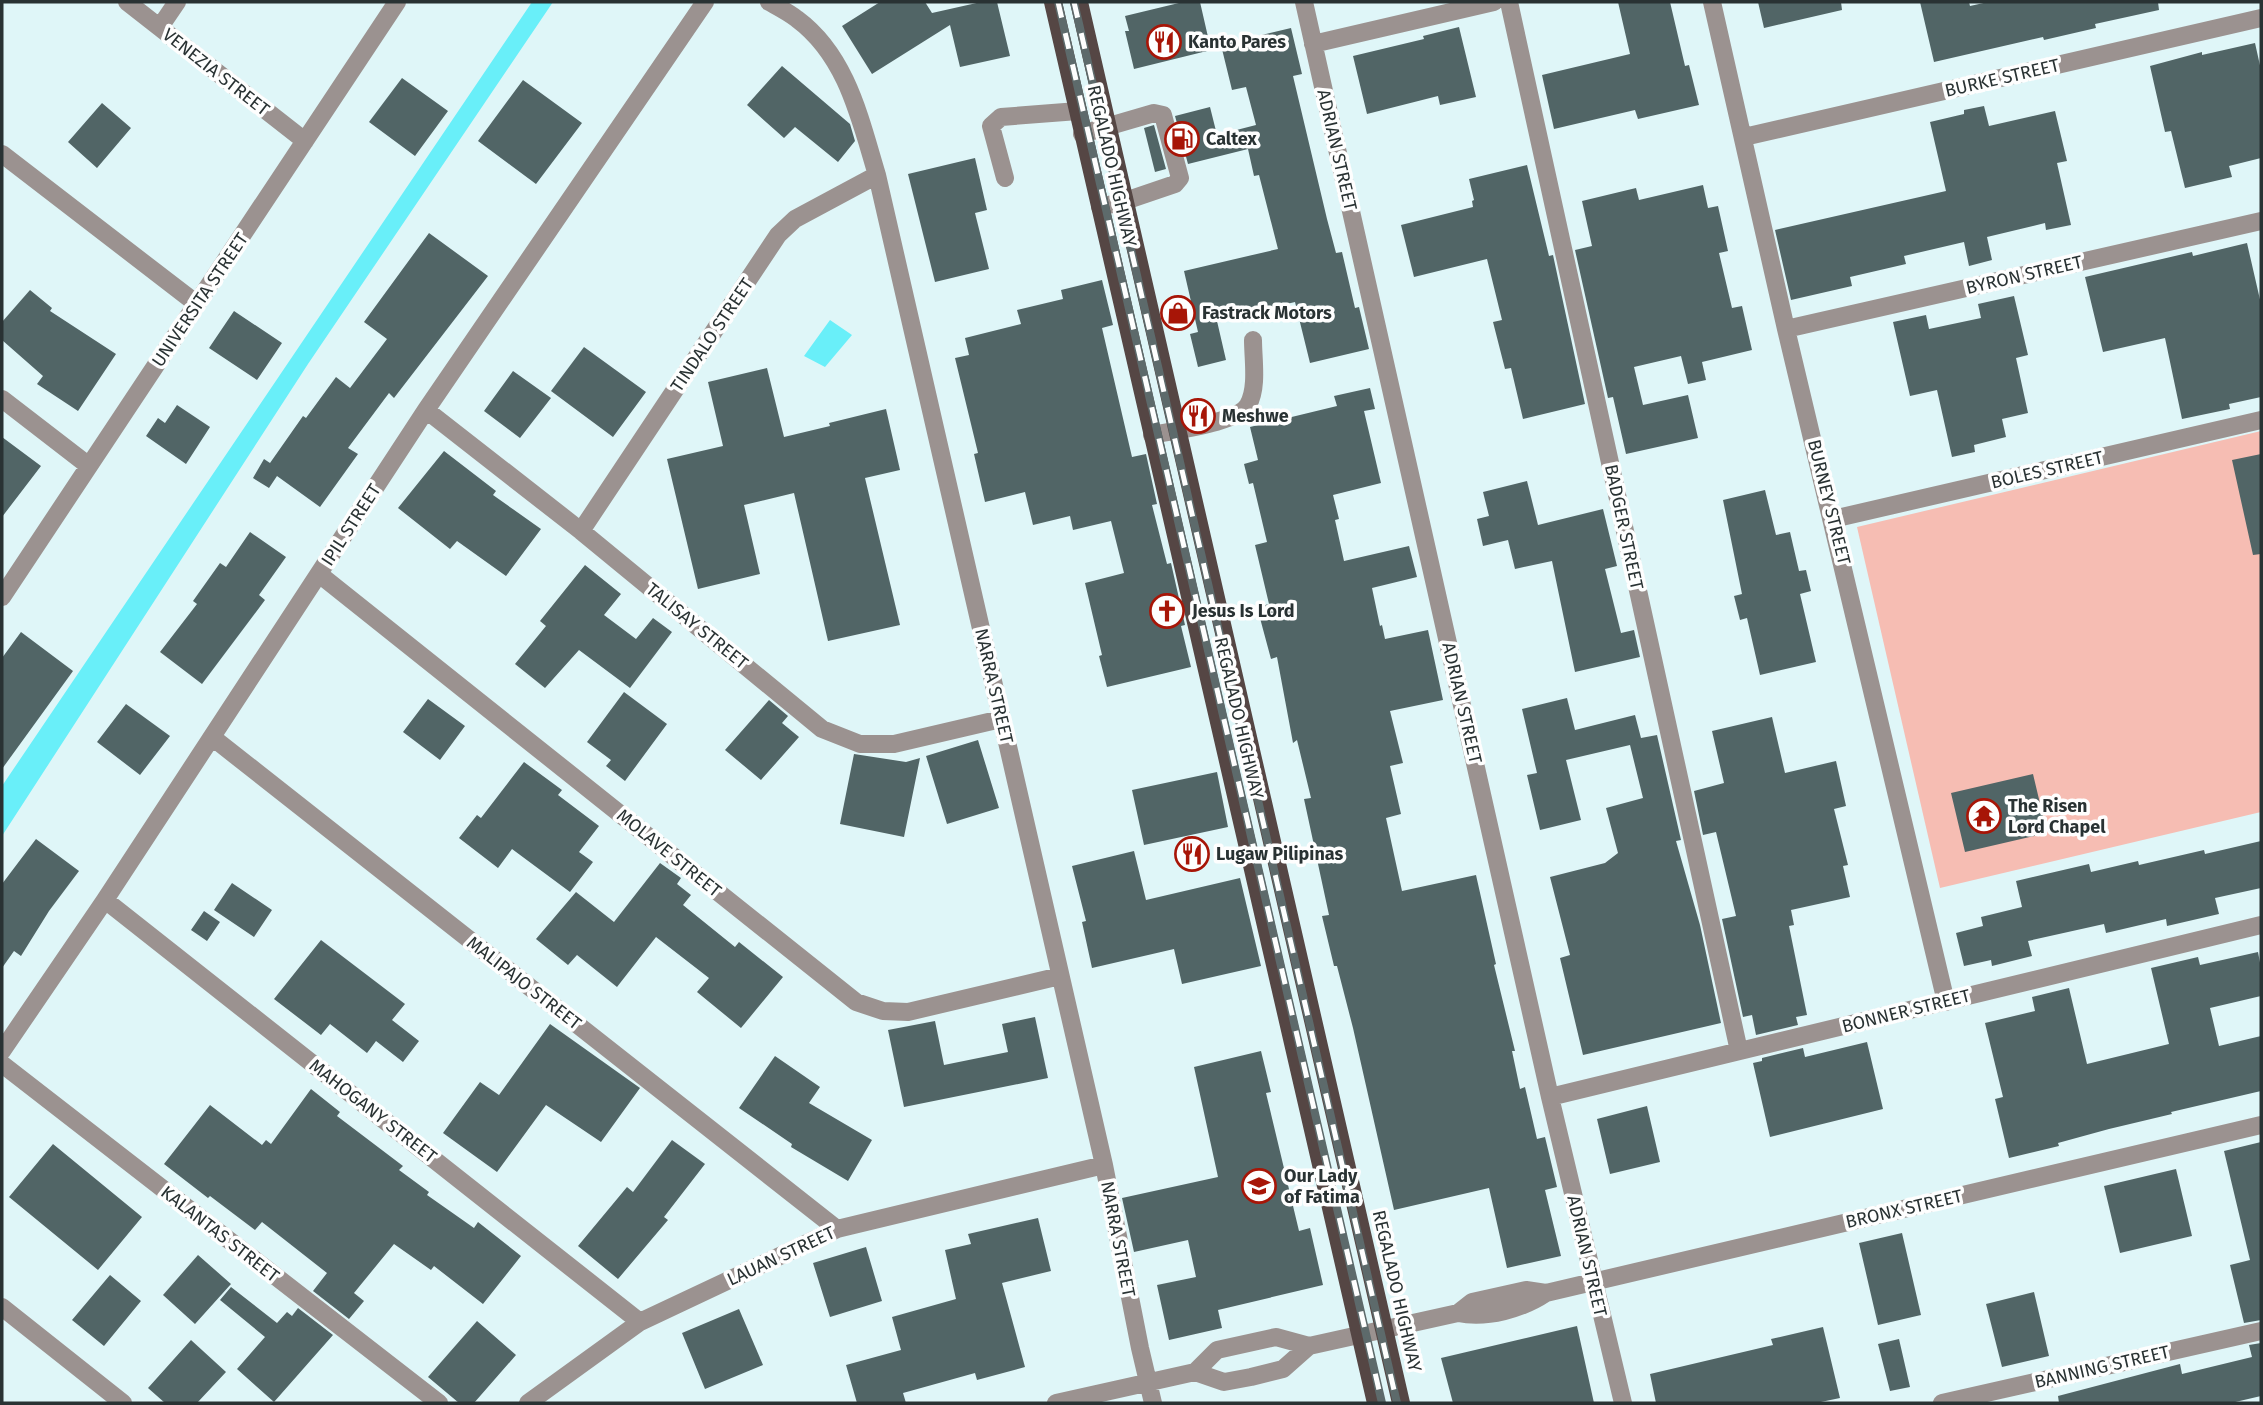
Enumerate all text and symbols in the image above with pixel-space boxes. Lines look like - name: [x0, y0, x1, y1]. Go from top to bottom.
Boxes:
- restaurant icon: Kanto Pares: [1145, 23, 1183, 61]
- street label: VENEZIA STREET: [158, 24, 274, 121]
- place label: Kanto Pares: [1188, 31, 1286, 53]
- street label: BURKE STREET: [1943, 54, 2062, 102]
- street label: REGALADO HIGHWAY: [1083, 83, 1141, 249]
- street label: ADRIAN STREET: [1312, 87, 1362, 213]
- fuel station icon: Caltex: [1163, 120, 1201, 158]
- place label: Caltex: [1206, 128, 1258, 150]
- street label: UNIVERSITA STREET: [147, 228, 253, 371]
- street label: BYRON STREET: [1964, 251, 2085, 299]
- street label: TINDALO STREET: [666, 273, 758, 396]
- shop icon: Fastrack Motors: [1159, 294, 1197, 332]
- place label: Fastrack Motors: [1202, 302, 1332, 324]
- restaurant icon: Meshwe: [1179, 397, 1217, 435]
- place label: Meshwe: [1222, 405, 1289, 427]
- street label: BURNEY STREET: [1803, 437, 1855, 568]
- street label: BOLES STREET: [1989, 446, 2106, 494]
- street label: BADGER STREET: [1600, 462, 1648, 592]
- street label: IPIL STREET: [316, 479, 386, 570]
- street label: TALISAY STREET: [642, 578, 753, 674]
- church icon: Jesus Is Lord: [1148, 592, 1186, 630]
- place label: Jesus Is Lord: [1191, 600, 1295, 622]
- street label: NARRA STREET: [970, 626, 1018, 746]
- street label: REGALADO HIGHWAY: [1210, 635, 1268, 801]
- street label: ADRIAN STREET: [1437, 640, 1487, 766]
- place label: The Risen Lord Chapel: [2008, 795, 2106, 838]
- temple icon: The Risen Lord Chapel: [1965, 797, 2003, 835]
- street label: MOLAVE STREET: [612, 804, 726, 902]
- restaurant icon: Lugaw Pilipinas: [1173, 835, 1211, 873]
- place label: Lugaw Pilipinas: [1216, 843, 1343, 865]
- street label: MALIPAJO STREET: [462, 931, 586, 1035]
- street label: BONNER STREET: [1840, 984, 1973, 1038]
- street label: MAHOGANY STREET: [305, 1054, 442, 1168]
- place label: Our Lady of Fatima: [1284, 1165, 1360, 1208]
- school or university icon: Our Lady of Fatima: [1240, 1167, 1278, 1205]
- street label: NARRA STREET: [1096, 1179, 1140, 1300]
- street label: KALANTAS STREET: [157, 1181, 284, 1287]
- street label: BRONX STREET: [1844, 1185, 1965, 1233]
- street label: ADRIAN STREET: [1562, 1193, 1612, 1319]
- street label: REGALADO HIGHWAY: [1368, 1208, 1426, 1374]
- street label: LAUAN STREET: [724, 1221, 839, 1291]
- street label: BANNING STREET: [2032, 1341, 2172, 1393]

